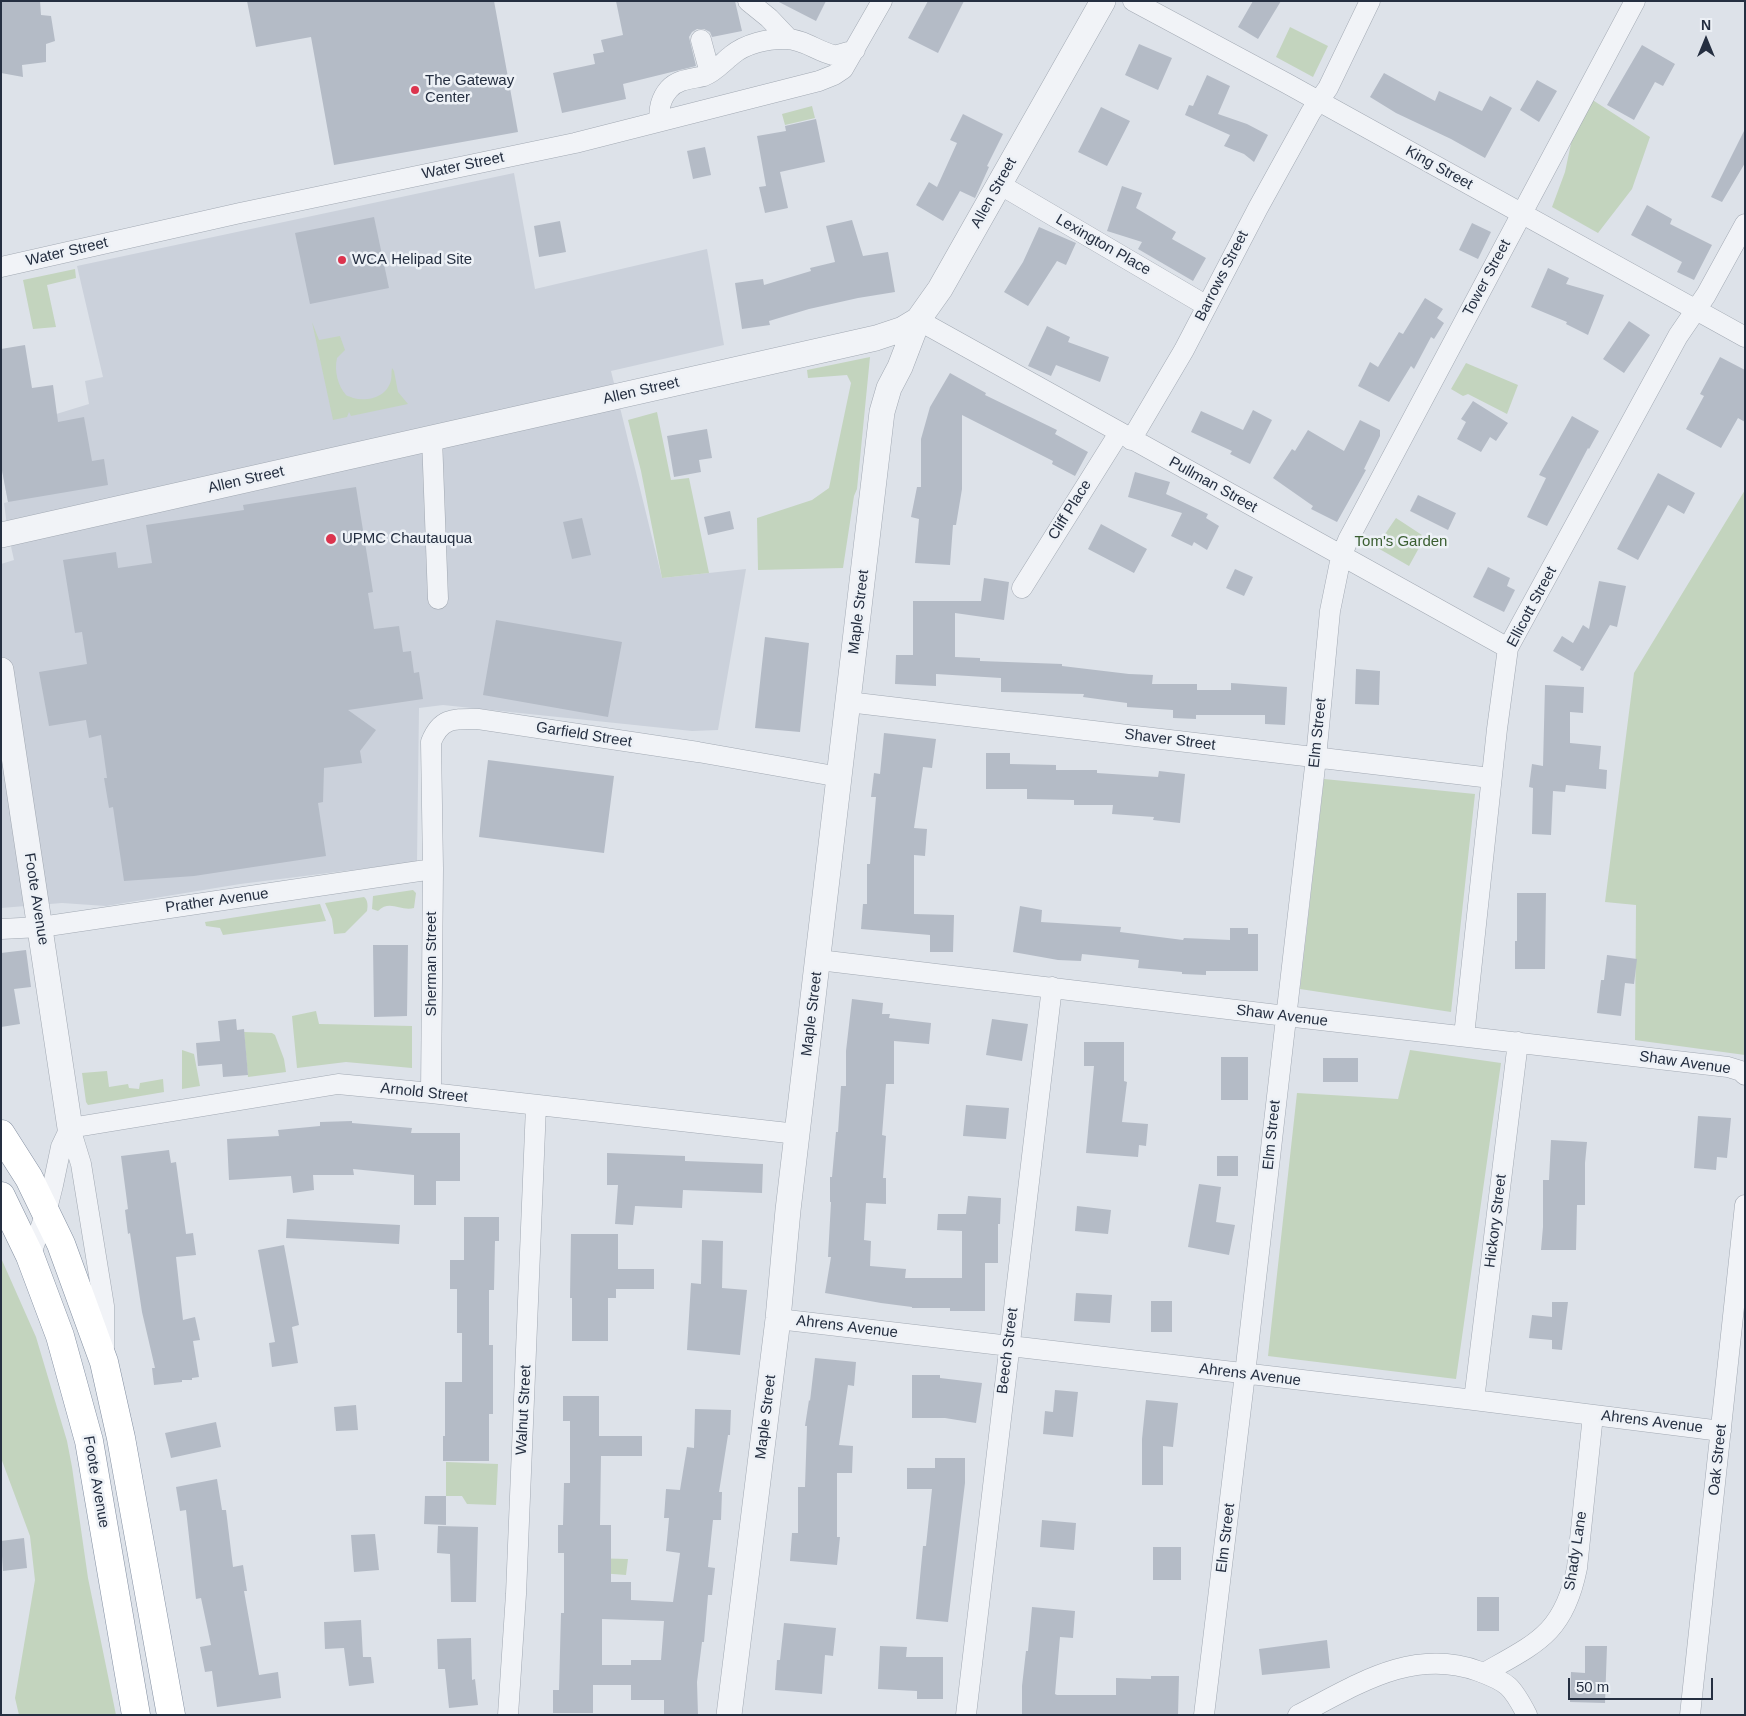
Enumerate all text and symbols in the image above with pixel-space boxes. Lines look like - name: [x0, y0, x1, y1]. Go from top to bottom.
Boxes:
- north arrow: [1681, 15, 1731, 65]
- text: N: [1701, 17, 1711, 33]
- place label: The Gateway Center: [425, 72, 514, 107]
- marker: The Gateway Center: [409, 84, 421, 96]
- street label: King Street: [1402, 142, 1476, 194]
- street label: Water Street: [420, 149, 506, 183]
- street label: Allen Street: [967, 155, 1021, 231]
- street label: Lexington Place: [1052, 211, 1154, 279]
- street label: Barrows Street: [1191, 228, 1253, 324]
- street label: Water Street: [24, 234, 110, 270]
- street label: Tower Street: [1459, 237, 1515, 319]
- place label: WCA Helipad Site: [352, 251, 472, 269]
- marker: WCA Helipad Site: [336, 254, 348, 266]
- street label: Allen Street: [601, 374, 681, 408]
- street label: Pullman Street: [1166, 453, 1260, 517]
- street label: Allen Street: [206, 463, 286, 497]
- street label: Cliff Place: [1045, 477, 1095, 543]
- place label: UPMC Chautauqua: [342, 530, 472, 548]
- marker: UPMC Chautauqua: [324, 532, 338, 546]
- park label: Tom's Garden: [1355, 533, 1447, 551]
- street label: Ellicott Street: [1503, 564, 1561, 650]
- street label: Maple Street: [845, 569, 873, 655]
- street label: Elm Street: [1305, 697, 1331, 769]
- street label: Garfield Street: [535, 719, 633, 751]
- street label: Shaver Street: [1123, 725, 1217, 755]
- street label: Foote Avenue: [20, 852, 52, 946]
- street label: Prather Avenue: [164, 885, 270, 917]
- street label: Sherman Street: [423, 911, 441, 1017]
- street label: Maple Street: [798, 971, 826, 1057]
- street label: Shaw Avenue: [1235, 1001, 1329, 1031]
- street label: Shaw Avenue: [1638, 1048, 1732, 1078]
- street label: Arnold Street: [380, 1079, 468, 1107]
- street label: Elm Street: [1259, 1099, 1285, 1171]
- street label: Hickory Street: [1481, 1173, 1511, 1269]
- street label: Beech Street: [994, 1307, 1022, 1395]
- street label: Ahrens Avenue: [795, 1312, 899, 1342]
- street label: Ahrens Avenue: [1198, 1360, 1302, 1390]
- street label: Walnut Street: [513, 1364, 535, 1456]
- street label: Maple Street: [752, 1374, 780, 1460]
- street label: Ahrens Avenue: [1600, 1407, 1704, 1437]
- street label: Oak Street: [1705, 1423, 1731, 1497]
- street label: Foote Avenue: [79, 1435, 113, 1529]
- street label: Elm Street: [1213, 1502, 1239, 1574]
- street label: Shady Lane: [1561, 1510, 1591, 1592]
- scale bar: [1571, 1668, 1716, 1700]
- text: 50 m: [1576, 1678, 1609, 1695]

